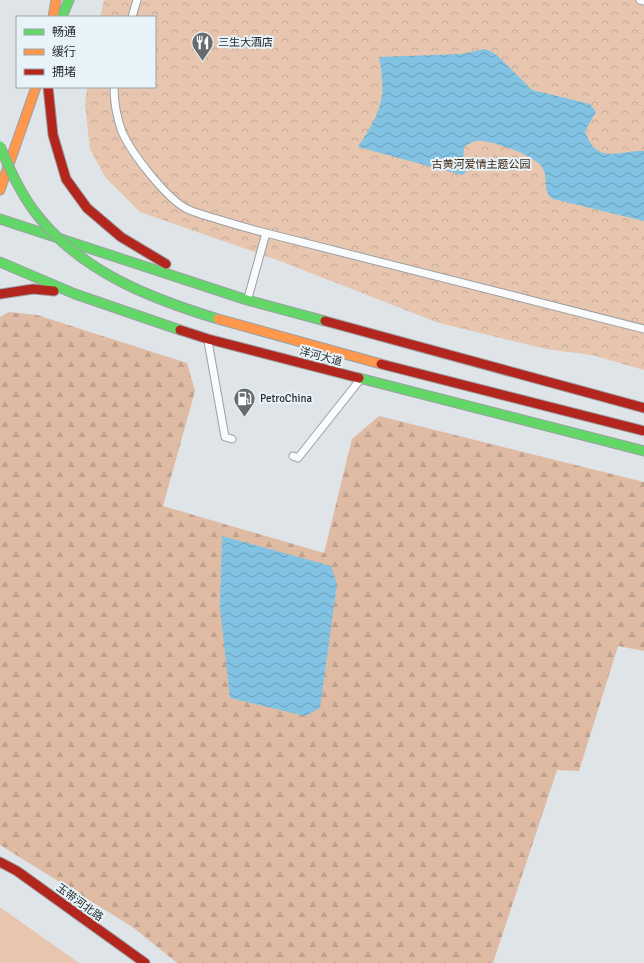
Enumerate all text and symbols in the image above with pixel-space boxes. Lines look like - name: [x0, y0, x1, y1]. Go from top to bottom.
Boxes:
- legend: [16, 16, 156, 88]
- text: 畅通: [52, 25, 76, 40]
- restaurant icon: 三生大酒店: [190, 29, 216, 62]
- place label: 三生大酒店: [218, 36, 273, 49]
- text: 缓行: [52, 45, 76, 60]
- text: 拥堵: [52, 65, 76, 80]
- park label: 古黄河爱情主题公园: [432, 158, 531, 171]
- street label: 洋河大道: [298, 345, 344, 368]
- fuel station icon: PetroChina: [231, 385, 257, 418]
- place label: PetroChina: [260, 392, 312, 405]
- street label: 玉带河北路: [54, 881, 106, 924]

